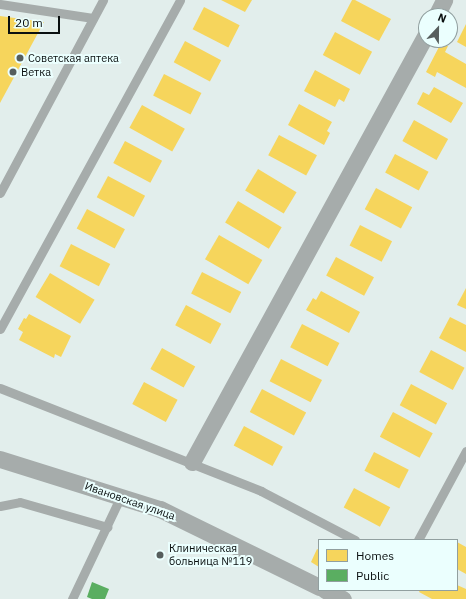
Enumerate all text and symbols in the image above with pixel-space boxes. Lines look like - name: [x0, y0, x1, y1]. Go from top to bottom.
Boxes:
- scale bar: [10, 8, 62, 34]
- north arrow: [418, 8, 458, 48]
- text: N: [436, 10, 448, 26]
- text: 20 m: [15, 15, 43, 30]
- place label: Советская аптека: [28, 51, 119, 65]
- marker: Советская аптека: [15, 53, 25, 63]
- place label: Ветка: [21, 65, 51, 79]
- marker: Ветка: [8, 67, 18, 77]
- street label: Ивановская улица: [83, 479, 177, 523]
- legend: [318, 539, 458, 591]
- place label: Клиническая больница №119: [169, 542, 252, 568]
- text: Homes: [356, 548, 394, 563]
- marker: Клиническая больница №119: [154, 549, 166, 561]
- text: Public: [356, 568, 389, 583]

